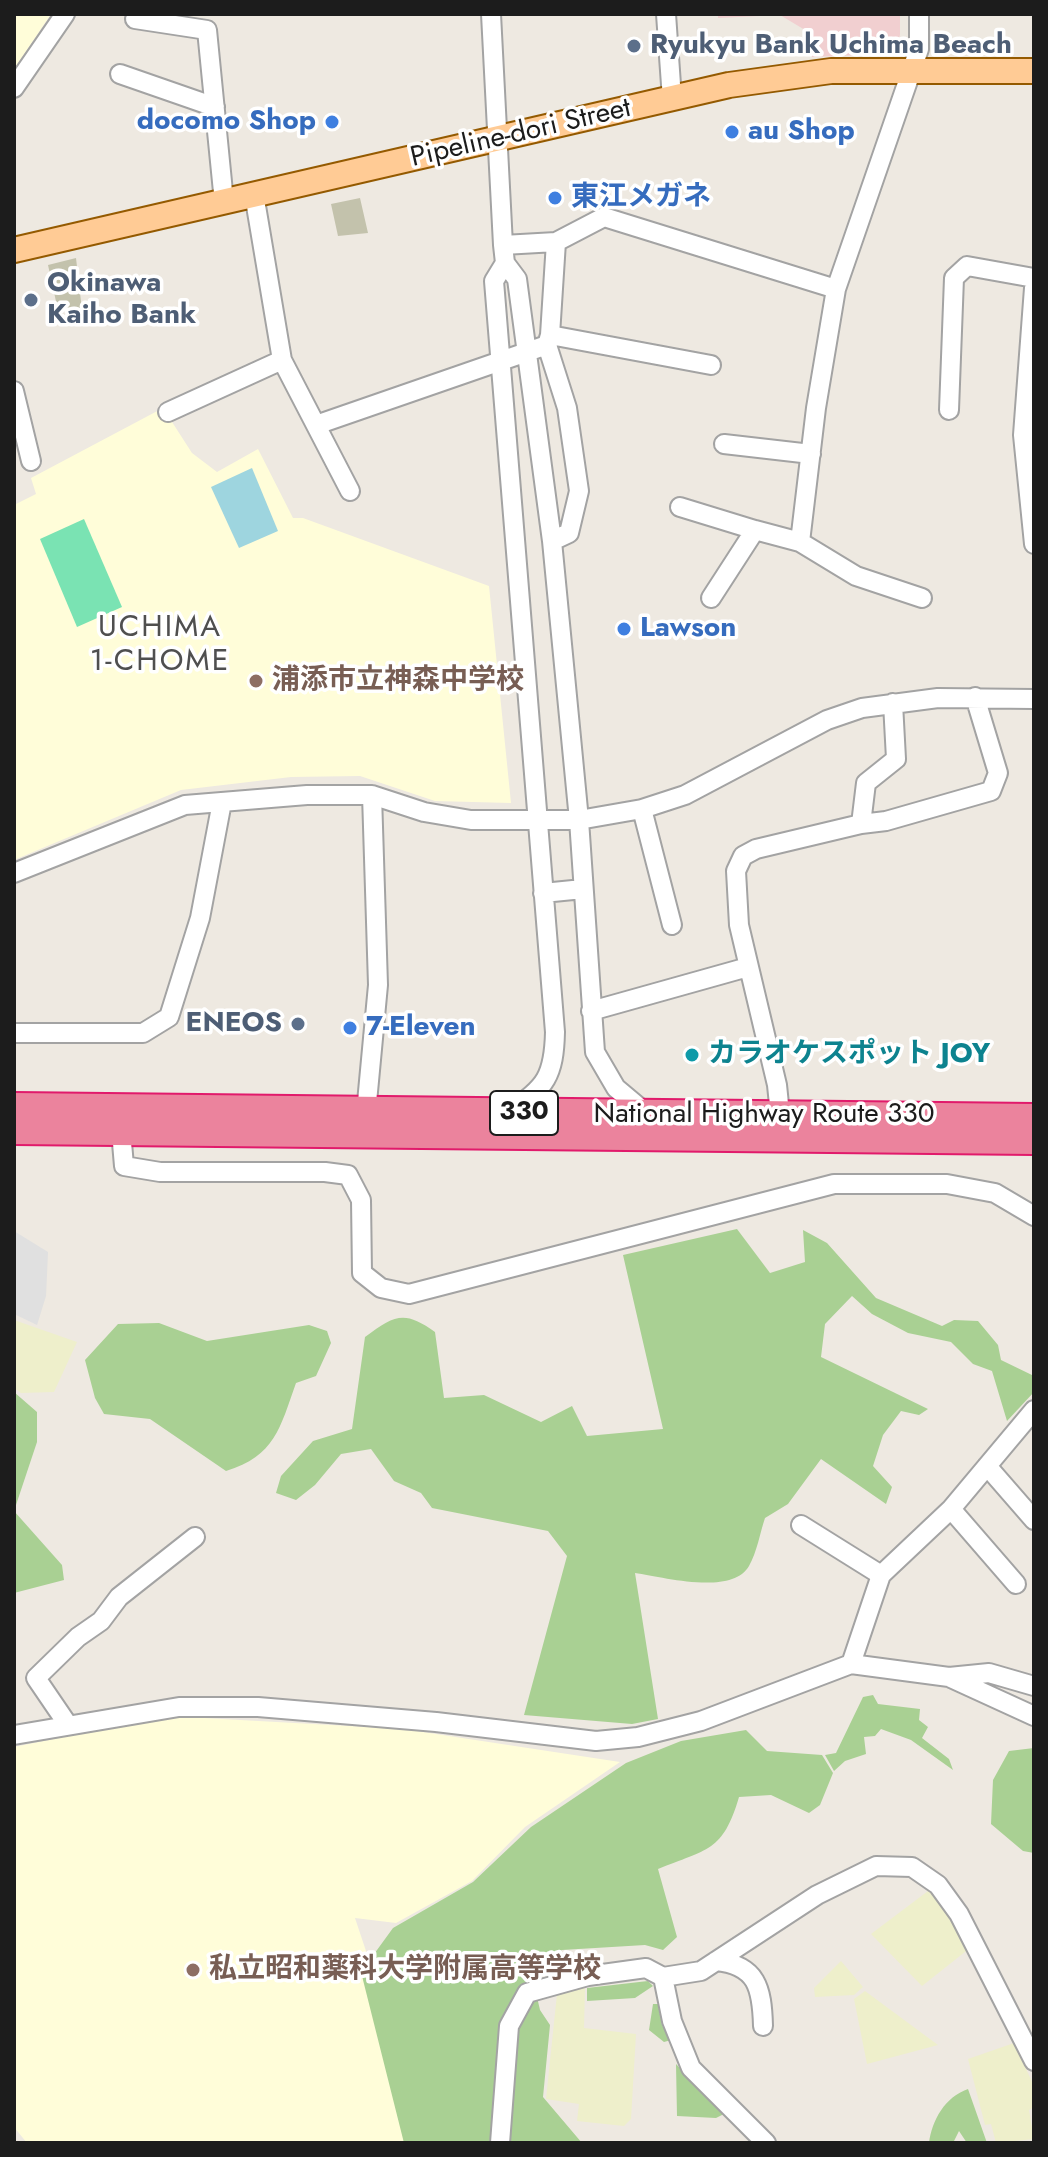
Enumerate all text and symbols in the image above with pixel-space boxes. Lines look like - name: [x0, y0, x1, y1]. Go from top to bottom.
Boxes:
- place label: Ryukyu Bank Uchima Beach: [650, 29, 1012, 63]
- marker: Ryukyu Bank Uchima Beach: [625, 37, 643, 55]
- street label: Pipeline-dori Street: [408, 92, 634, 176]
- place label: docomo Shop: [137, 105, 316, 139]
- marker: docomo Shop: [323, 113, 341, 131]
- place label: au Shop: [748, 115, 855, 149]
- marker: au Shop: [723, 123, 741, 141]
- place label: 東江メガネ: [571, 181, 711, 215]
- marker: 東江メガネ: [546, 189, 564, 207]
- place label: Okinawa Kaiho Bank: [47, 267, 196, 333]
- marker: Okinawa Kaiho Bank: [22, 291, 40, 309]
- district label: UCHIMA 1-CHOME: [90, 611, 230, 682]
- place label: Lawson: [640, 612, 736, 646]
- marker: Lawson: [615, 620, 633, 638]
- place label: 浦添市立神森中学校: [272, 664, 524, 698]
- marker: 浦添市立神森中学校: [247, 672, 265, 690]
- place label: ENEOS: [186, 1007, 282, 1041]
- place label: 7-Eleven: [366, 1011, 476, 1045]
- marker: ENEOS: [289, 1015, 307, 1033]
- marker: 7-Eleven: [341, 1019, 359, 1037]
- place label: カラオケスポット JOY: [708, 1038, 990, 1072]
- marker: カラオケスポット JOY: [683, 1046, 701, 1064]
- road number: 330: [490, 1091, 558, 1135]
- street label: National Highway Route 330: [594, 1098, 934, 1132]
- place label: 私立昭和薬科大学附属高等学校: [209, 1953, 601, 1987]
- marker: 私立昭和薬科大学附属高等学校: [184, 1961, 202, 1979]

